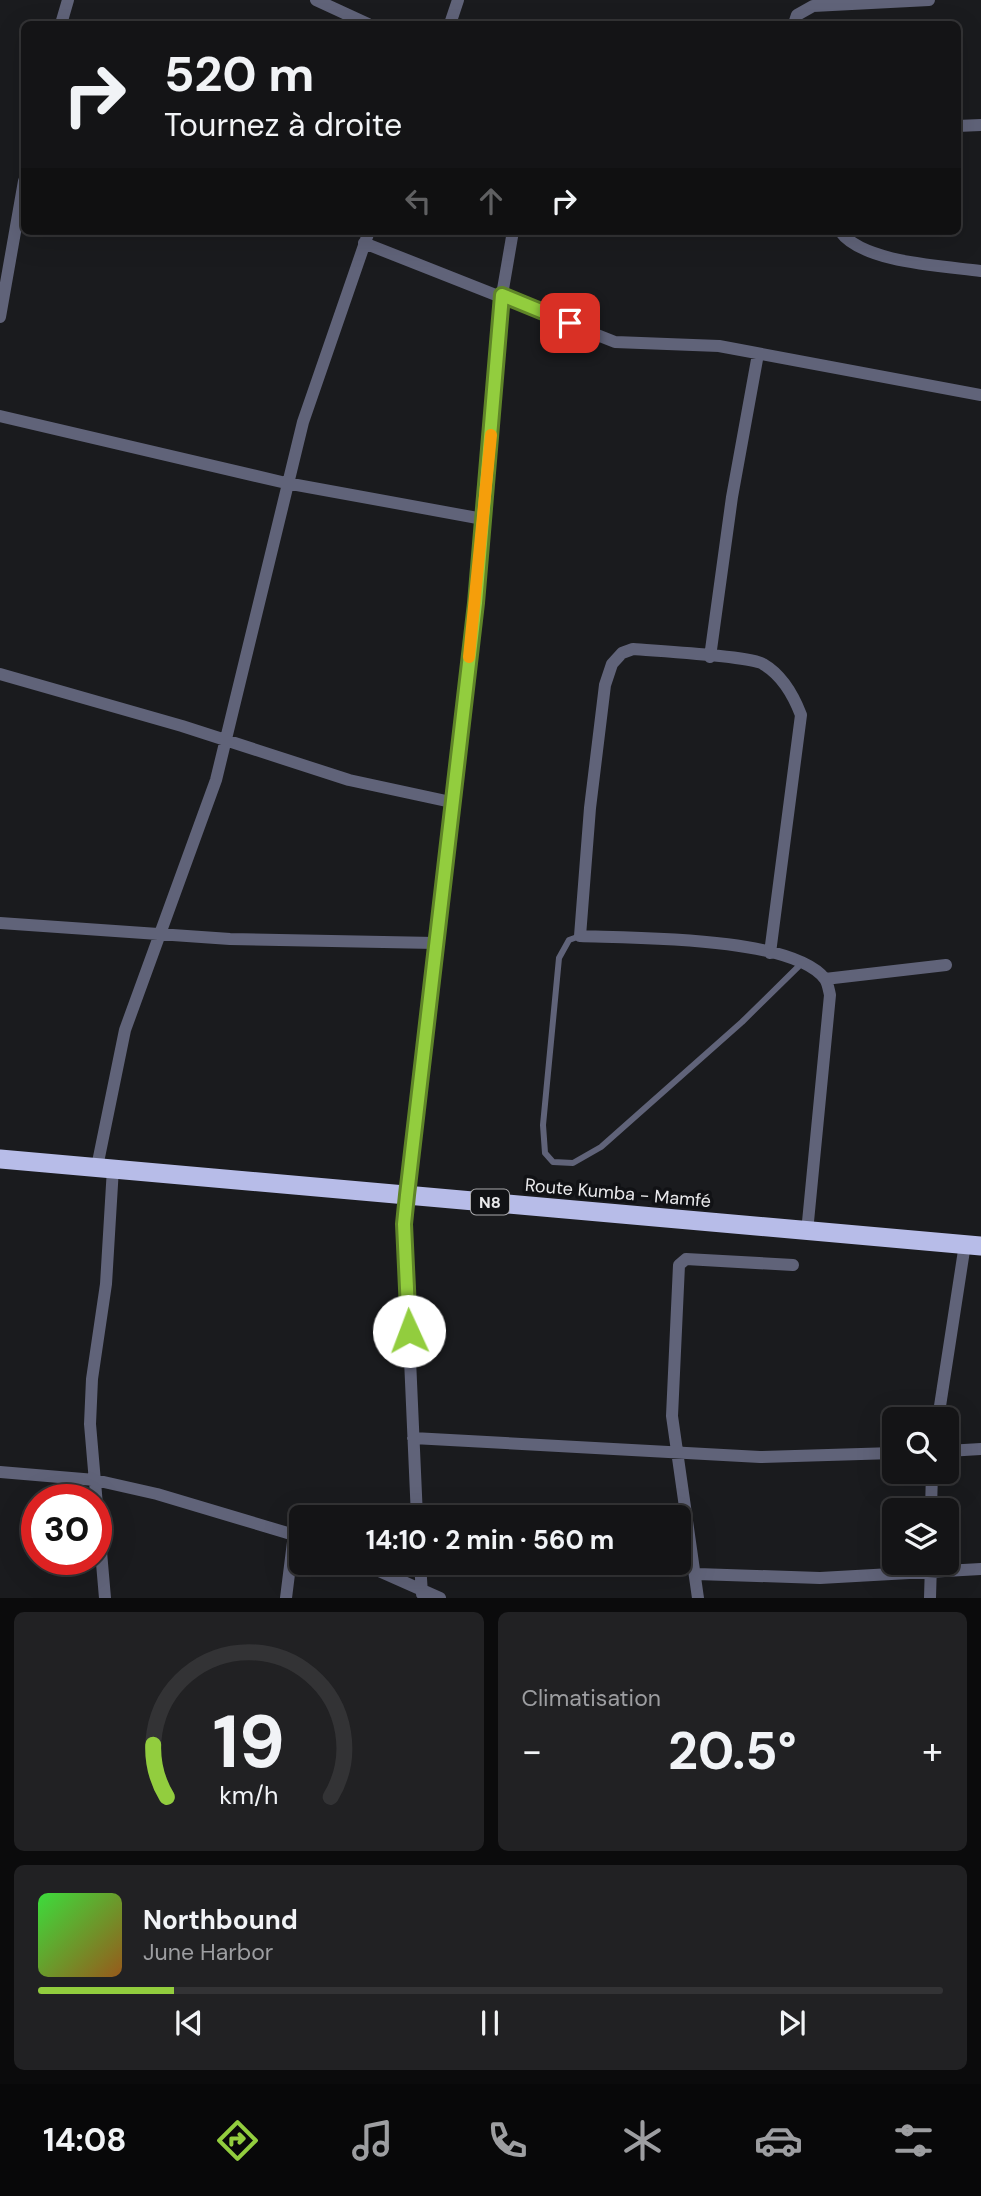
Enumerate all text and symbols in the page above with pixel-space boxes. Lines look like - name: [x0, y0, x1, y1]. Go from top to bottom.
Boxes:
- text: 520 m: [164, 42, 314, 106]
- icon: right: [49, 49, 140, 140]
- text: Tournez à droite: [164, 104, 402, 146]
- icon: left: [399, 182, 437, 220]
- icon: ahead: [472, 182, 510, 220]
- icon: right: [545, 182, 583, 220]
- pin: [540, 293, 600, 353]
- icon: arrive: [551, 304, 589, 342]
- street label: Route Kumba - Mamfé: [524, 1173, 712, 1213]
- road number: N8: [471, 1190, 509, 1214]
- position arrow: [372, 1294, 446, 1368]
- map controls: [882, 1407, 959, 1575]
- button: search: [882, 1407, 959, 1484]
- speed limit sign: 30: [21, 1484, 112, 1575]
- button: layers: [882, 1498, 959, 1575]
- text: 14:10 · 2 min · 560 m: [366, 1523, 614, 1557]
- text: Climatisation: [522, 1683, 661, 1713]
- text: 19: [212, 1696, 285, 1791]
- text: 20.5°: [668, 1717, 797, 1785]
- text: −: [522, 1726, 542, 1776]
- text: +: [922, 1726, 943, 1776]
- text: km/h: [219, 1779, 278, 1812]
- text: Northbound: [143, 1903, 298, 1937]
- text: June Harbor: [143, 1937, 273, 1967]
- icon: previous: [170, 2004, 208, 2042]
- icon: pause: [471, 2004, 509, 2042]
- icon: next: [773, 2004, 811, 2042]
- icon: directions: [213, 2116, 262, 2165]
- icon: music: [348, 2116, 397, 2165]
- icon: phone: [483, 2116, 532, 2165]
- icon: climate: [618, 2116, 667, 2165]
- icon: car: [754, 2116, 803, 2165]
- icon: filters: [889, 2116, 938, 2165]
- text: 14:08: [43, 2119, 126, 2161]

